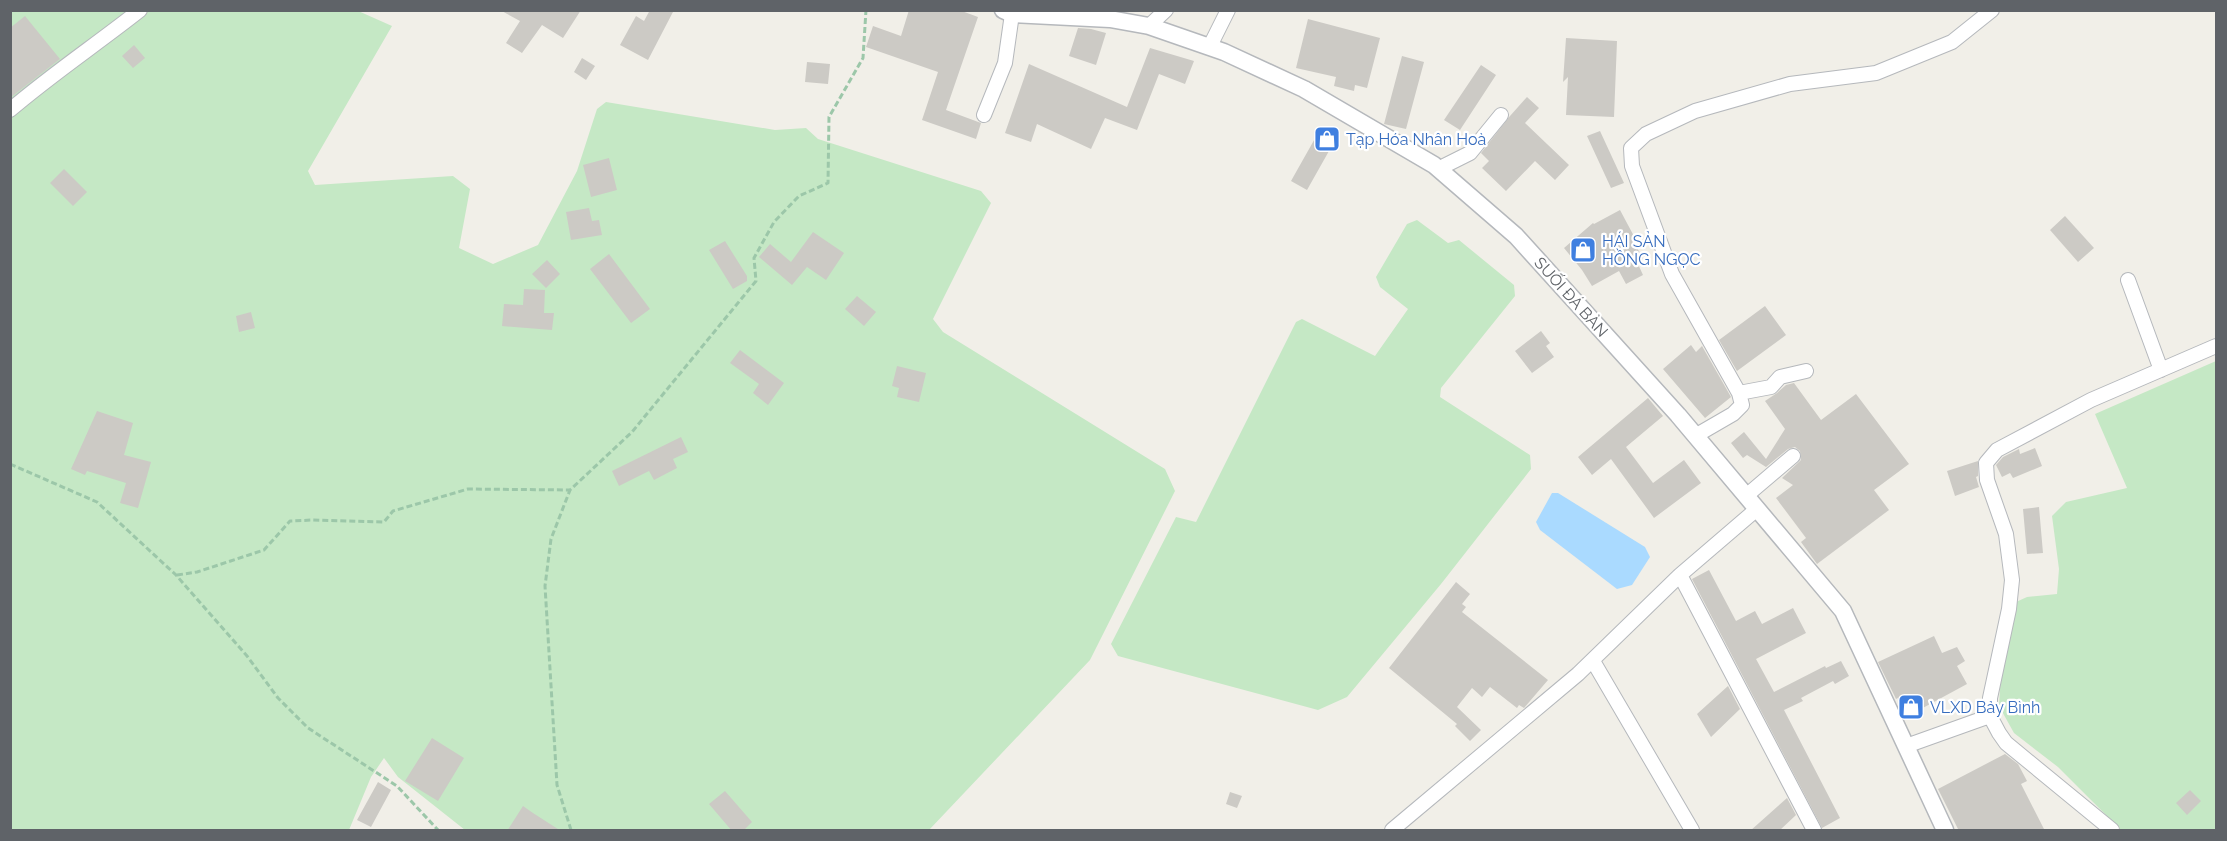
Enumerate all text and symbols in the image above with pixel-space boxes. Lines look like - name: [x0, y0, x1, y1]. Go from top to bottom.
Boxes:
- shop icon: Tạp Hóa Nhân Hoà: [1312, 124, 1342, 154]
- place label: Tạp Hóa Nhân Hoà: [1346, 130, 1486, 149]
- place label: HÁI SẢN HỒNG NGỌC: [1602, 231, 1701, 269]
- shop icon: HÁI SẢN HỒNG NGỌC: [1568, 235, 1598, 265]
- street label: SUỐI ĐÁ BÀN: [1530, 252, 1613, 341]
- shop icon: VLXD Bảy Bình: [1896, 692, 1926, 722]
- place label: VLXD Bảy Bình: [1930, 698, 2040, 717]

